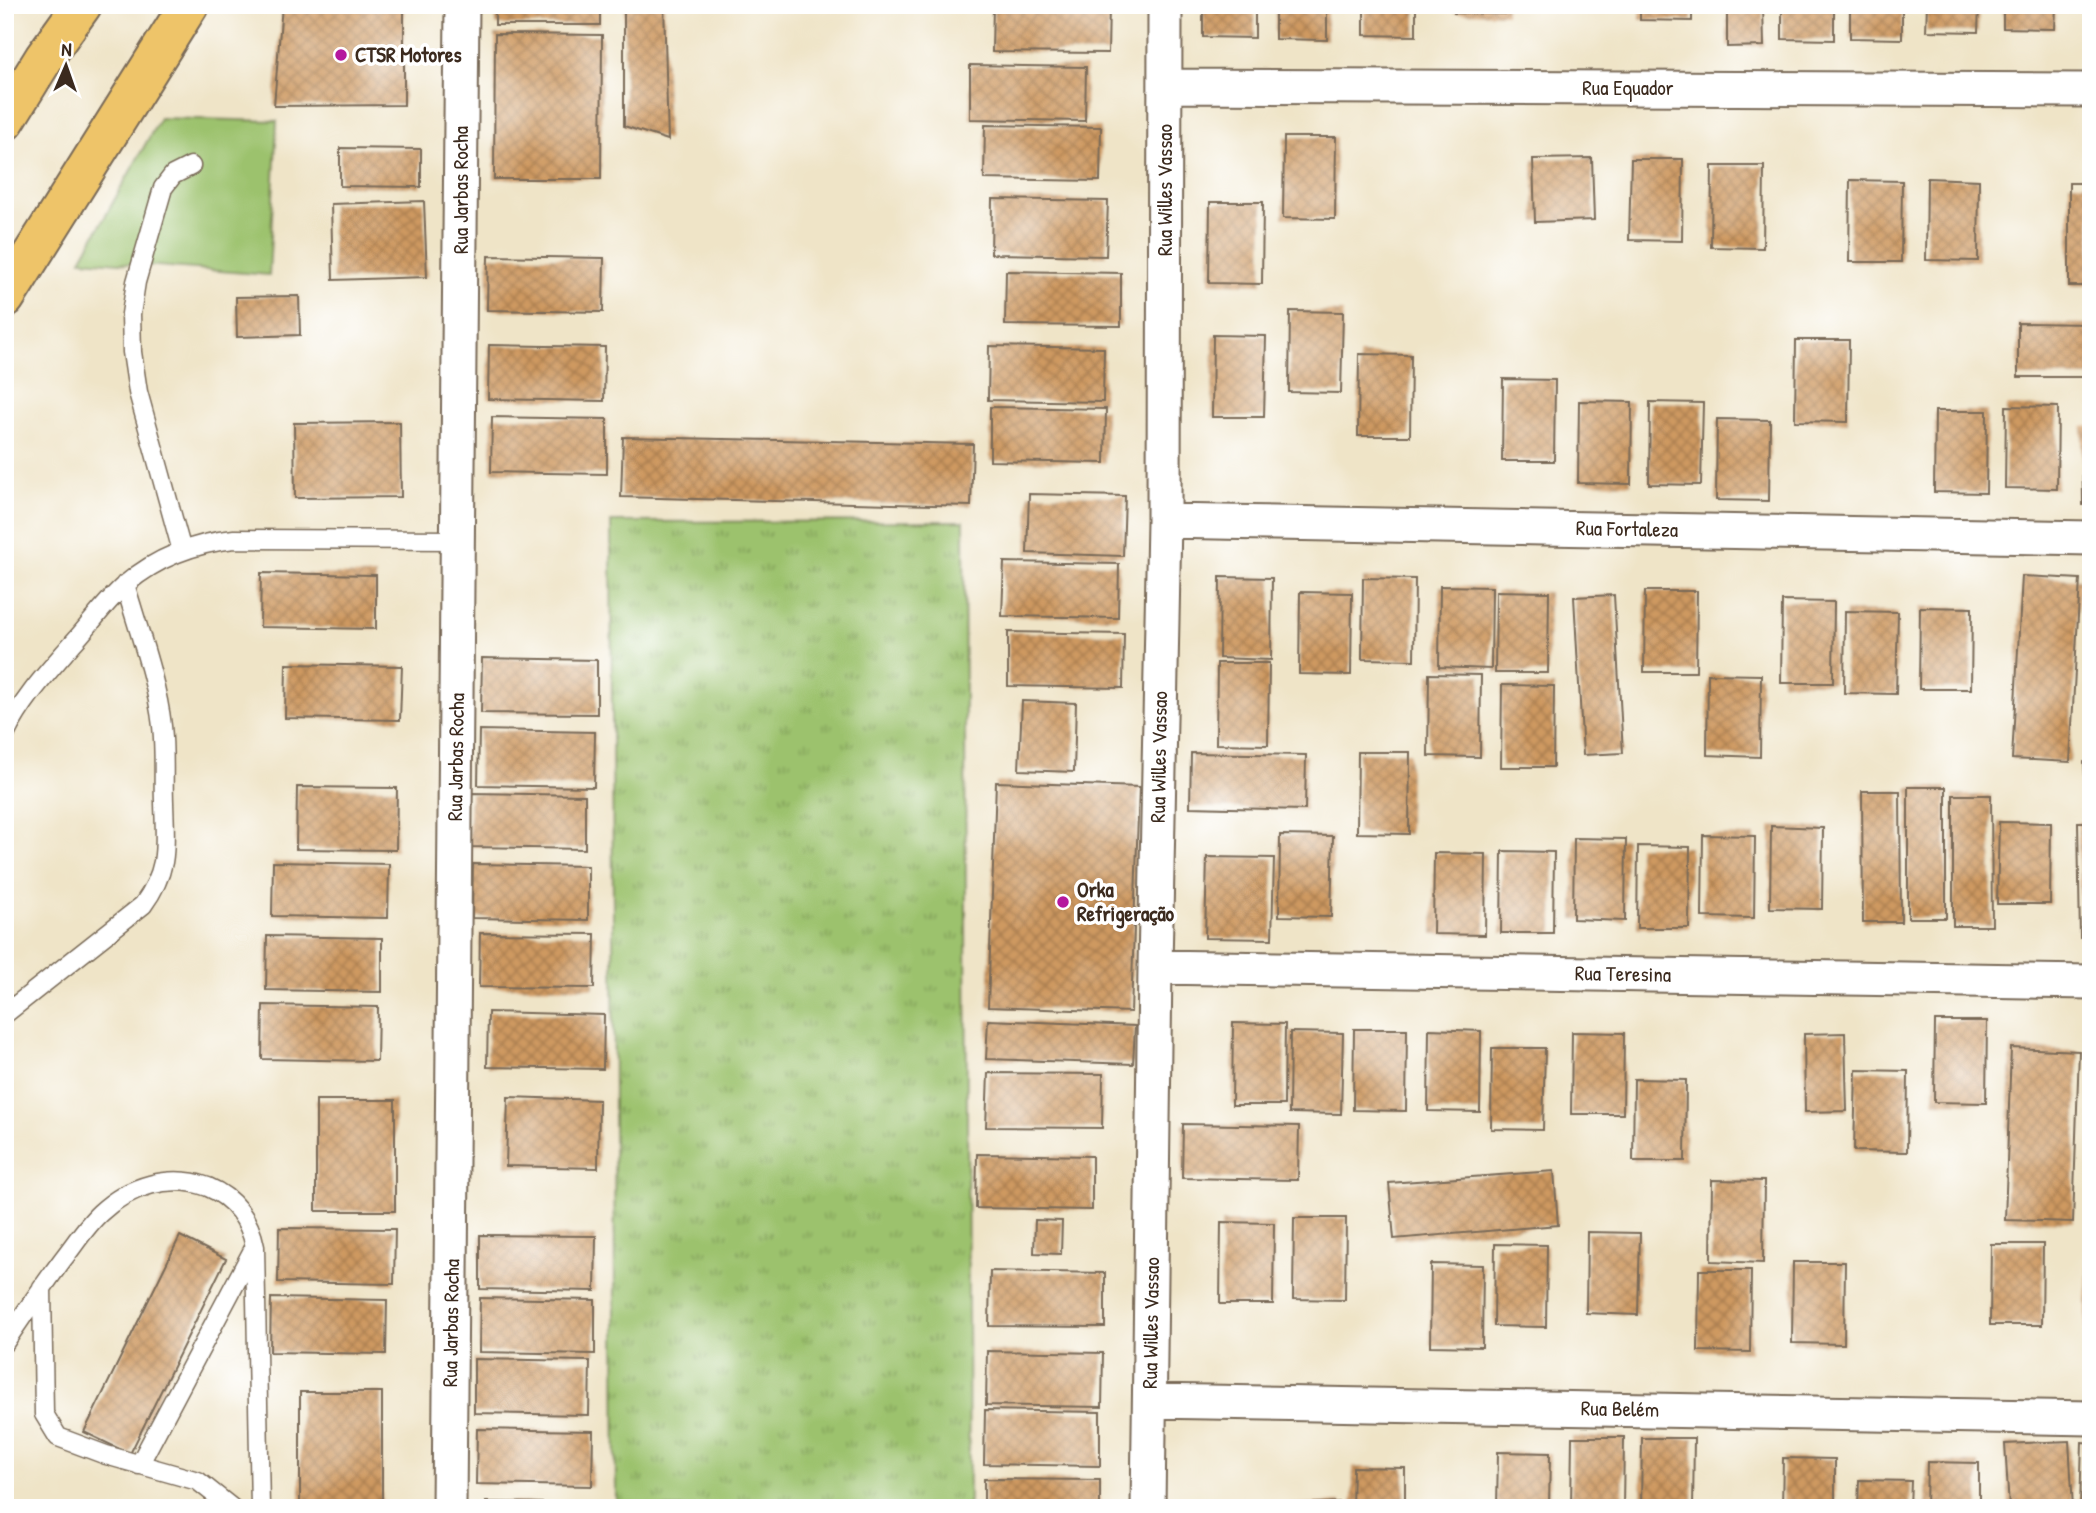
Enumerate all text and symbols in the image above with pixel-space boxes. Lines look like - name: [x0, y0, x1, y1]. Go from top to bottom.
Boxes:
- north arrow: [32, 32, 102, 102]
- text: N: [61, 36, 72, 62]
- place label: CTSR Motores: [355, 40, 462, 69]
- marker: CTSR Motores: [333, 47, 349, 63]
- street label: Rua Equador: [1582, 73, 1674, 102]
- street label: Rua Willes Vassao: [1150, 124, 1179, 256]
- street label: Rua Jarbas Rocha: [446, 126, 475, 254]
- street label: Rua Fortaleza: [1576, 513, 1678, 544]
- street label: Rua Willes Vassao: [1143, 691, 1174, 823]
- street label: Rua Jarbas Rocha: [440, 693, 471, 821]
- place label: Orka Refrigeração: [1077, 875, 1175, 929]
- marker: Orka Refrigeração: [1055, 894, 1071, 910]
- street label: Rua Teresina: [1575, 958, 1671, 989]
- street label: Rua Willes Vassao: [1135, 1257, 1166, 1389]
- street label: Rua Jarbas Rocha: [435, 1259, 466, 1387]
- street label: Rua Belém: [1581, 1393, 1659, 1424]

